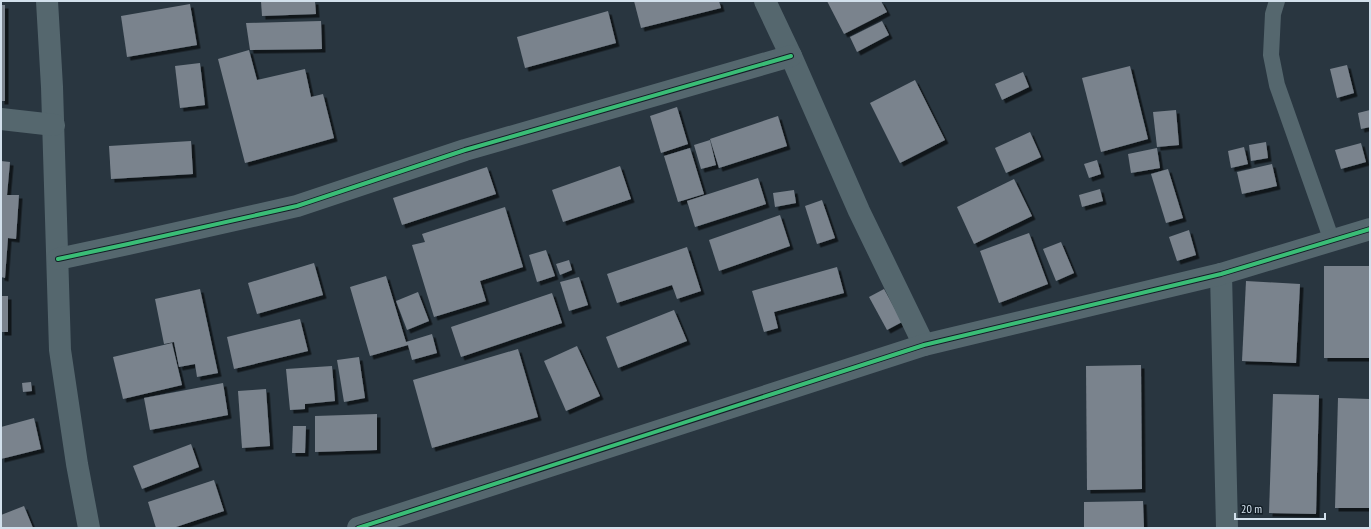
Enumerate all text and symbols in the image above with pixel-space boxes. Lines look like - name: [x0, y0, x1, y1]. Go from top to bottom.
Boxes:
- scale bar: [1235, 495, 1325, 521]
- text: 20 m: [1241, 501, 1262, 516]

